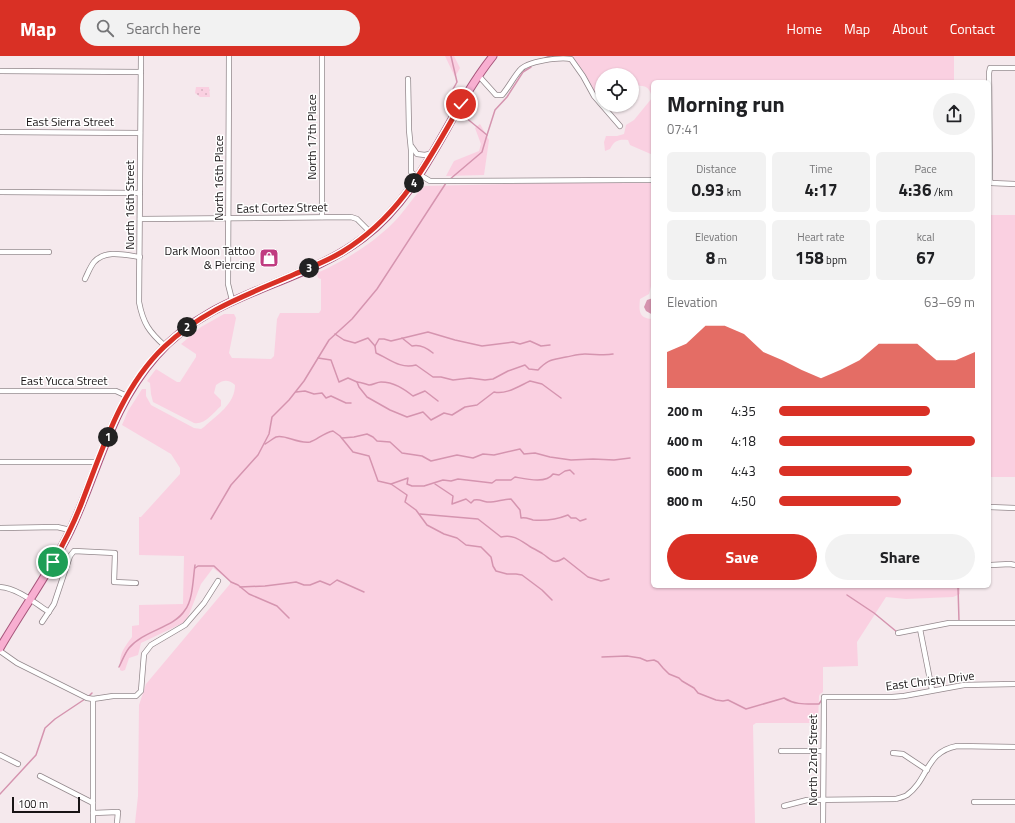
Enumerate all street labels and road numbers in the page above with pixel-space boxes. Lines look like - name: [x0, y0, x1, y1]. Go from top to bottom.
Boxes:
- street label: North 17th Place: [302, 94, 321, 180]
- street label: East Sierra Street: [26, 112, 115, 131]
- street label: North 16th Place: [209, 135, 228, 221]
- street label: North 16th Street: [120, 159, 139, 250]
- street label: East Cortez Street: [236, 197, 329, 218]
- street label: East Yucca Street: [20, 371, 108, 390]
- street label: East Christy Drive: [884, 666, 975, 695]
- street label: North 22nd Street: [803, 713, 822, 806]

